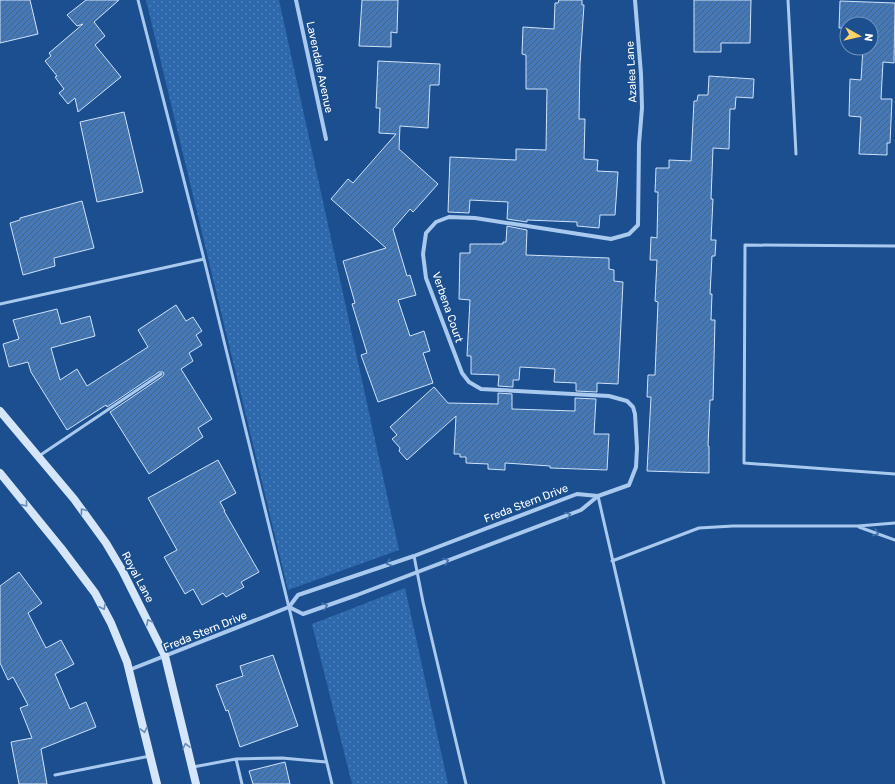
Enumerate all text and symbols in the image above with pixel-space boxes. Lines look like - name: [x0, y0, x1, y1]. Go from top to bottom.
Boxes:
- north arrow: [839, 16, 879, 56]
- street label: Lavendale Avenue: [303, 20, 336, 114]
- text: N: [861, 32, 875, 42]
- street label: Azalea Lane: [623, 41, 640, 103]
- street label: Verbena Court: [429, 270, 466, 345]
- street label: Freda Stern Drive: [482, 481, 570, 526]
- one-way arrow: [20, 499, 27, 506]
- one-way arrow: [80, 508, 87, 515]
- one-way arrow: [565, 512, 572, 520]
- one-way arrow: [873, 528, 880, 537]
- street label: Royal Lane: [119, 550, 156, 605]
- one-way arrow: [443, 557, 450, 565]
- one-way arrow: [386, 559, 393, 567]
- one-way arrow: [321, 602, 328, 611]
- one-way arrow: [98, 603, 105, 611]
- street label: Freda Stern Drive: [161, 609, 249, 654]
- one-way arrow: [146, 619, 154, 627]
- one-way arrow: [139, 727, 147, 733]
- one-way arrow: [183, 743, 191, 749]

